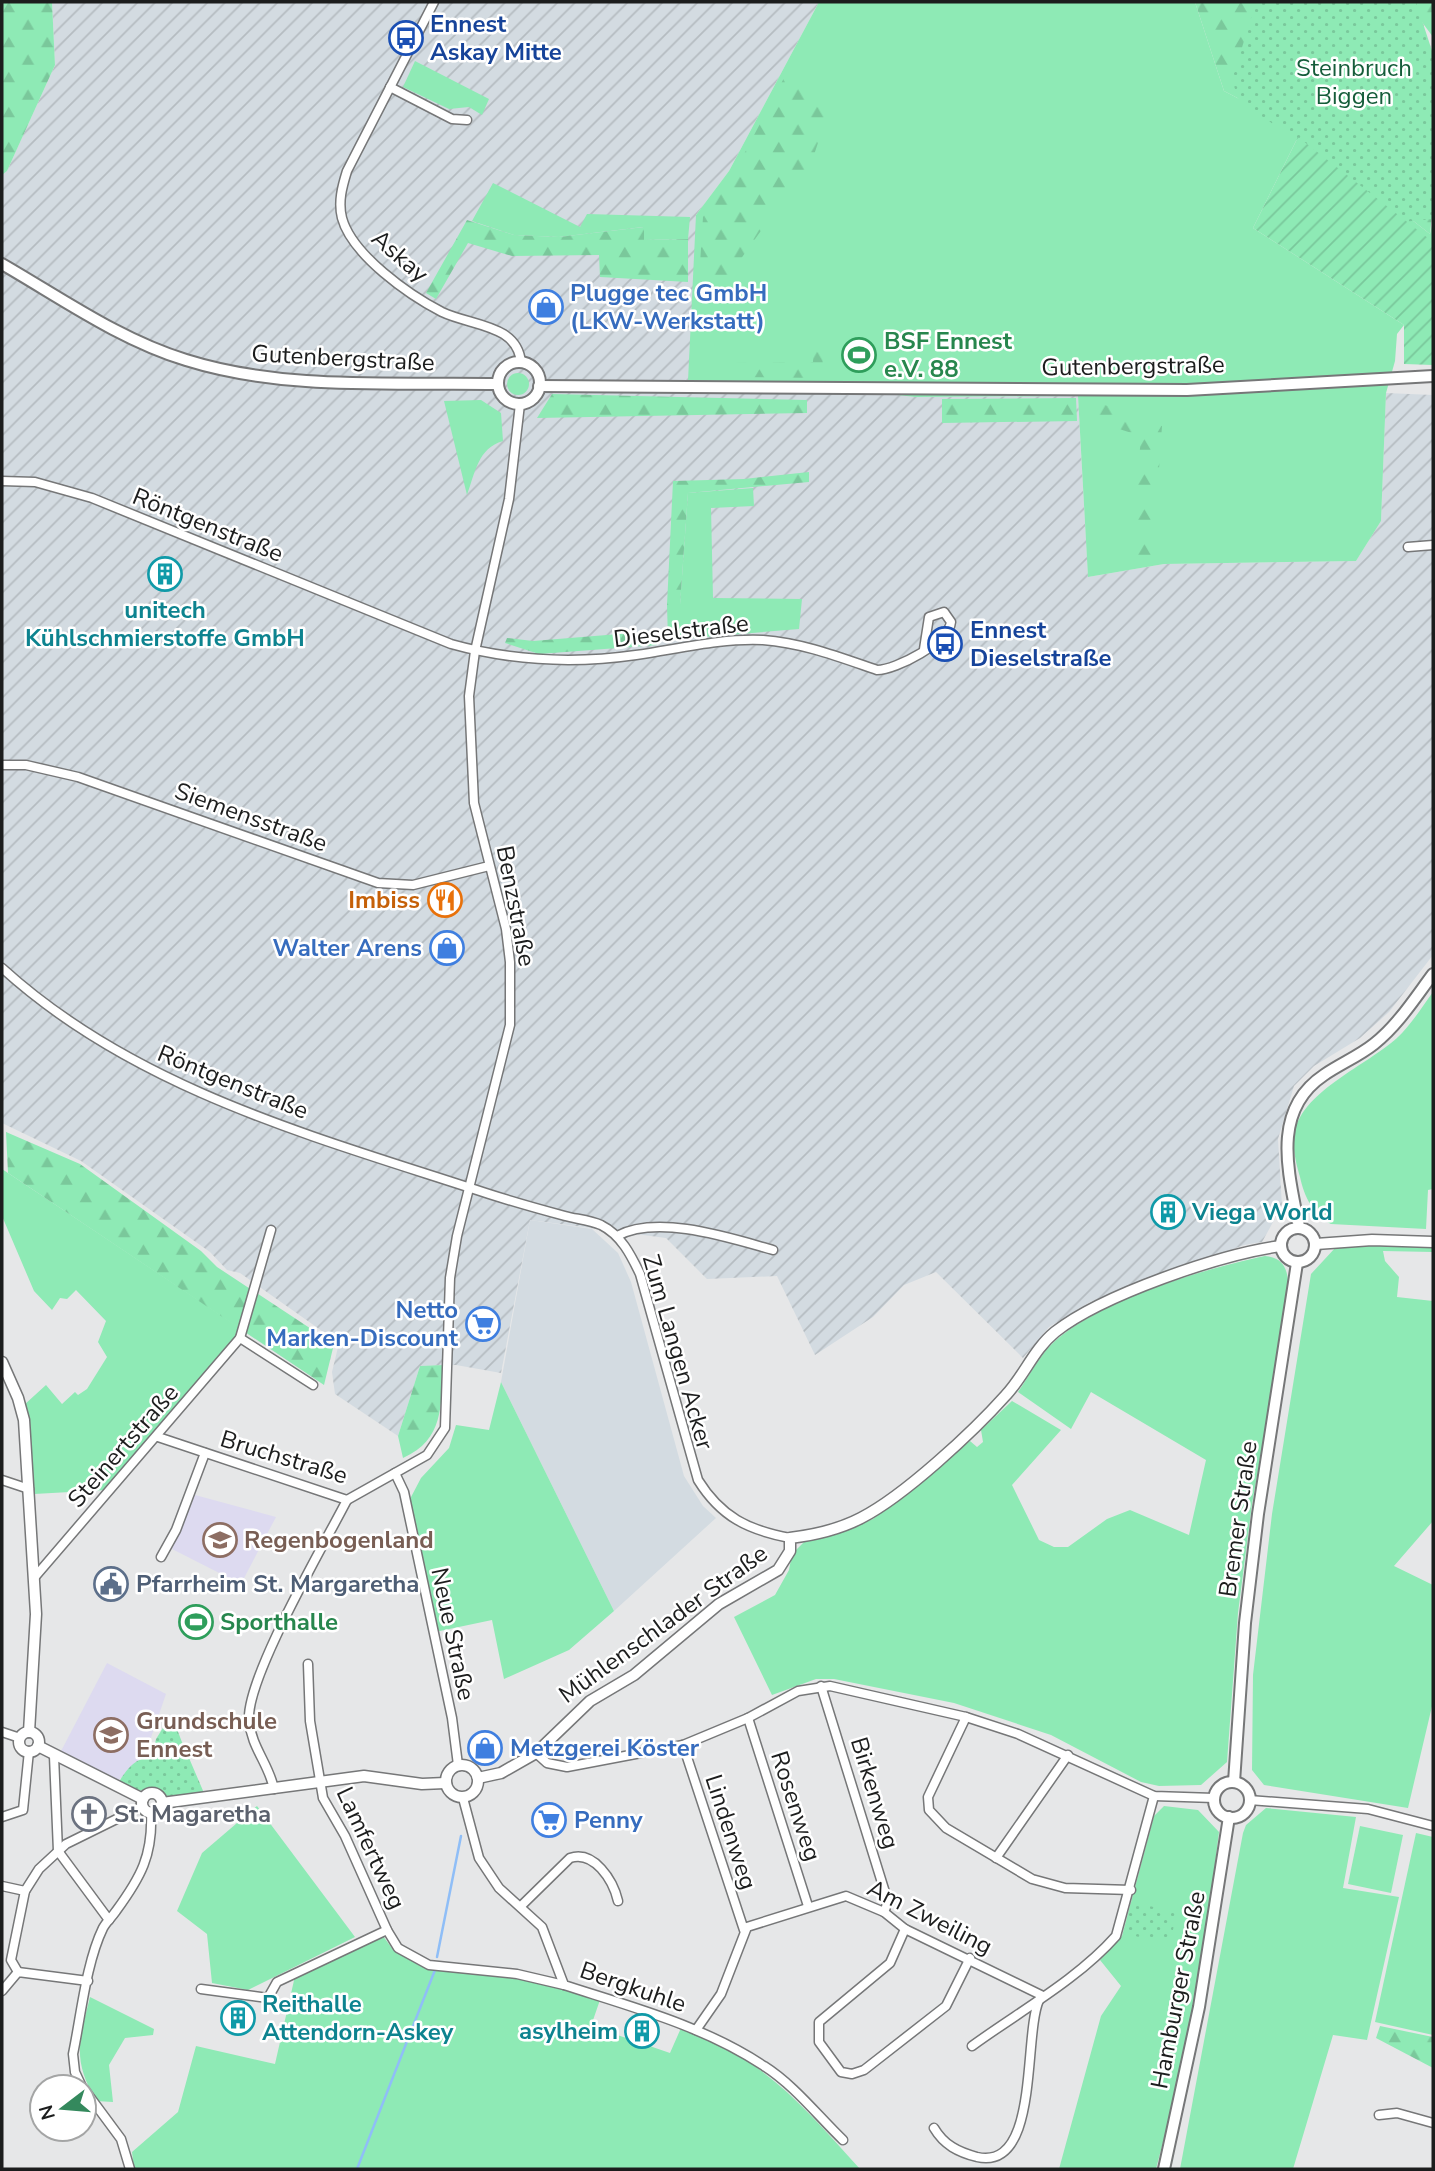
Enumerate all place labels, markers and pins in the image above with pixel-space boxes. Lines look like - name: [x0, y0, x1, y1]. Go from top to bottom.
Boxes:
- place label: Ennest Askay Mitte: [430, 8, 562, 68]
- bus stop icon: Ennest Askay Mitte: [387, 19, 425, 57]
- place label: Plugge tec GmbH (LKW-Werkstatt): [570, 277, 767, 337]
- shop icon: Plugge tec GmbH (LKW-Werkstatt): [527, 288, 565, 326]
- place label: BSF Ennest e.V. 88: [884, 325, 1013, 385]
- sports icon: BSF Ennest e.V. 88: [840, 336, 878, 374]
- building icon: unitech Kühlschmierstoffe GmbH: [146, 555, 184, 593]
- place label: unitech Kühlschmierstoffe GmbH: [25, 594, 305, 654]
- place label: Ennest Dieselstraße: [970, 614, 1112, 674]
- bus stop icon: Ennest Dieselstraße: [926, 625, 964, 663]
- restaurant icon: Imbiss: [426, 881, 464, 919]
- place label: Imbiss: [348, 884, 420, 916]
- shop icon: Walter Arens: [428, 929, 466, 967]
- place label: Walter Arens: [272, 932, 422, 964]
- building icon: Viega World: [1149, 1193, 1187, 1231]
- place label: Viega World: [1191, 1196, 1333, 1228]
- place label: Netto Marken-Discount: [266, 1294, 459, 1354]
- supermarket icon: Netto Marken-Discount: [464, 1305, 502, 1343]
- school or university icon: Regenbogenland: [201, 1521, 239, 1559]
- place label: Regenbogenland: [244, 1524, 434, 1556]
- public building icon: Pfarrheim St. Margaretha: [92, 1565, 130, 1603]
- place label: Pfarrheim St. Margaretha: [136, 1568, 419, 1600]
- sports icon: Sporthalle: [177, 1603, 215, 1641]
- place label: Sporthalle: [220, 1606, 338, 1638]
- place label: Grundschule Ennest: [136, 1705, 277, 1765]
- school or university icon: Grundschule Ennest: [92, 1716, 130, 1754]
- shop icon: Metzgerei Köster: [466, 1729, 504, 1767]
- place label: Metzgerei Köster: [510, 1732, 700, 1764]
- church icon: St. Magaretha: [70, 1795, 108, 1833]
- place label: St. Magaretha: [114, 1798, 271, 1830]
- supermarket icon: Penny: [530, 1801, 568, 1839]
- place label: Penny: [574, 1804, 643, 1836]
- place label: Reithalle Attendorn-Askey: [262, 1988, 454, 2048]
- building icon: Reithalle Attendorn-Askey: [219, 1999, 257, 2037]
- building icon: asylheim: [623, 2012, 661, 2050]
- place label: asylheim: [519, 2015, 618, 2047]

